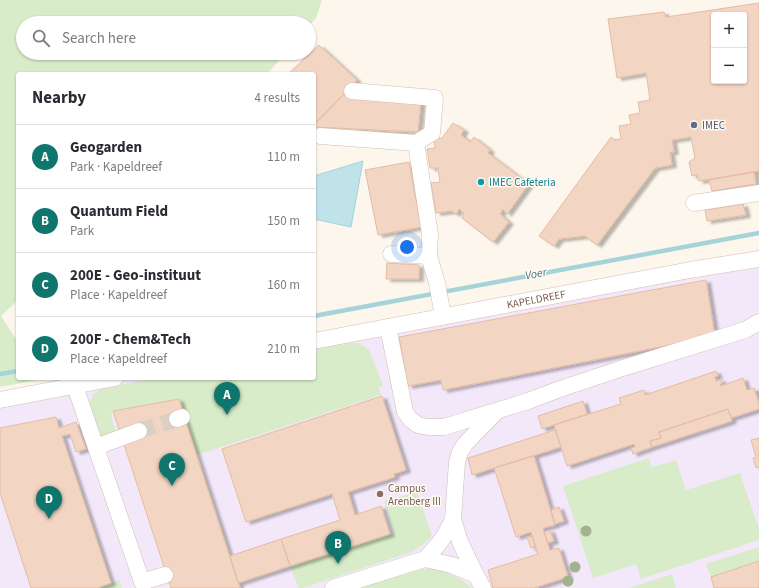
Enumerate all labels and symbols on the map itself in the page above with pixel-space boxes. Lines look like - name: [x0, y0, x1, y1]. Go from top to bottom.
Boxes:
- place label: IMEC: [702, 118, 725, 133]
- marker: IMEC: [689, 120, 699, 130]
- place label: IMEC Cafeteria: [489, 175, 556, 190]
- marker: IMEC Cafeteria: [476, 177, 486, 187]
- your location: [397, 237, 417, 257]
- water label: Voer: [524, 263, 549, 284]
- street label: KAPELDREEF: [505, 286, 567, 312]
- pin: A: [214, 382, 240, 415]
- pin: C: [159, 453, 185, 486]
- place label: Campus Arenberg III: [388, 481, 441, 509]
- pin: D: [36, 486, 62, 519]
- marker: Campus Arenberg III: [375, 489, 385, 499]
- pin: B: [325, 531, 351, 564]

